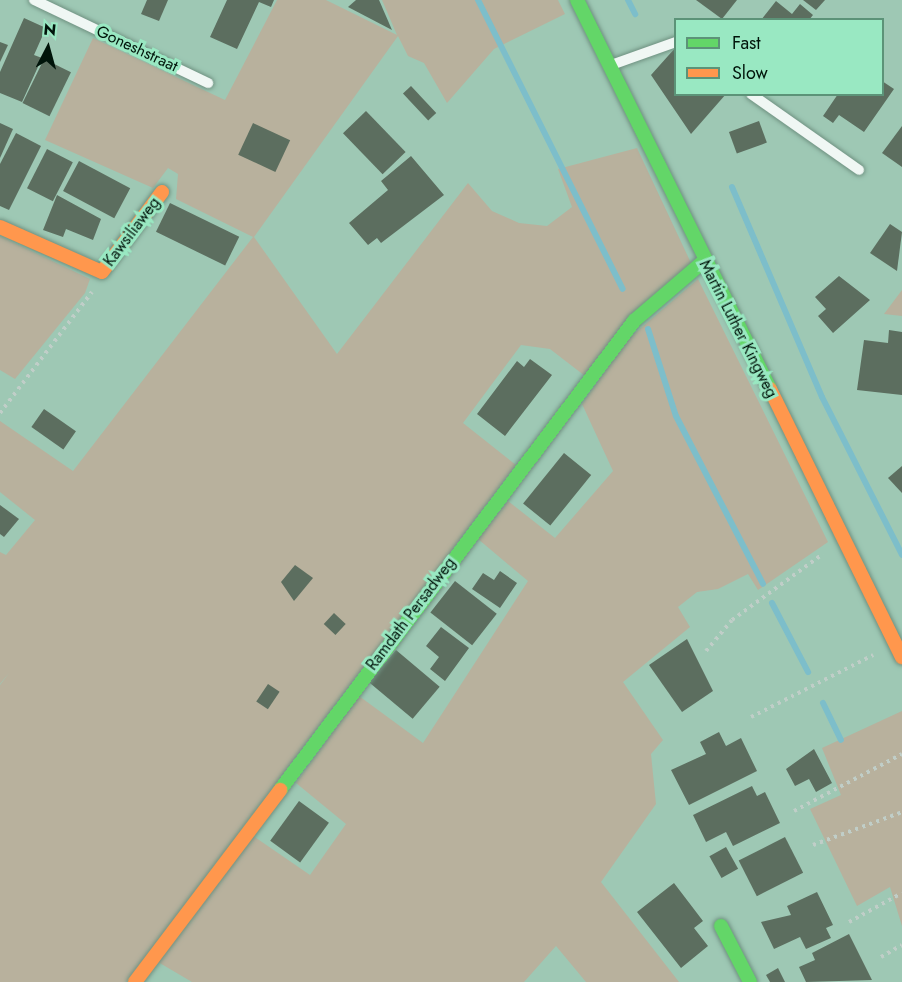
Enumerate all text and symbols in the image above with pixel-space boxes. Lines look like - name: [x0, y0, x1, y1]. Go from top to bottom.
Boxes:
- text: N: [42, 17, 57, 42]
- north arrow: [18, 18, 78, 78]
- legend: [674, 18, 884, 96]
- street label: Goneshstraat: [93, 22, 181, 76]
- text: Fast: [732, 30, 761, 56]
- text: Slow: [732, 60, 768, 86]
- street label: Kawsiliaweg: [100, 194, 164, 270]
- street label: Martin Luther Kingweg: [695, 257, 781, 401]
- street label: Ramdath Persadweg: [362, 554, 460, 674]

